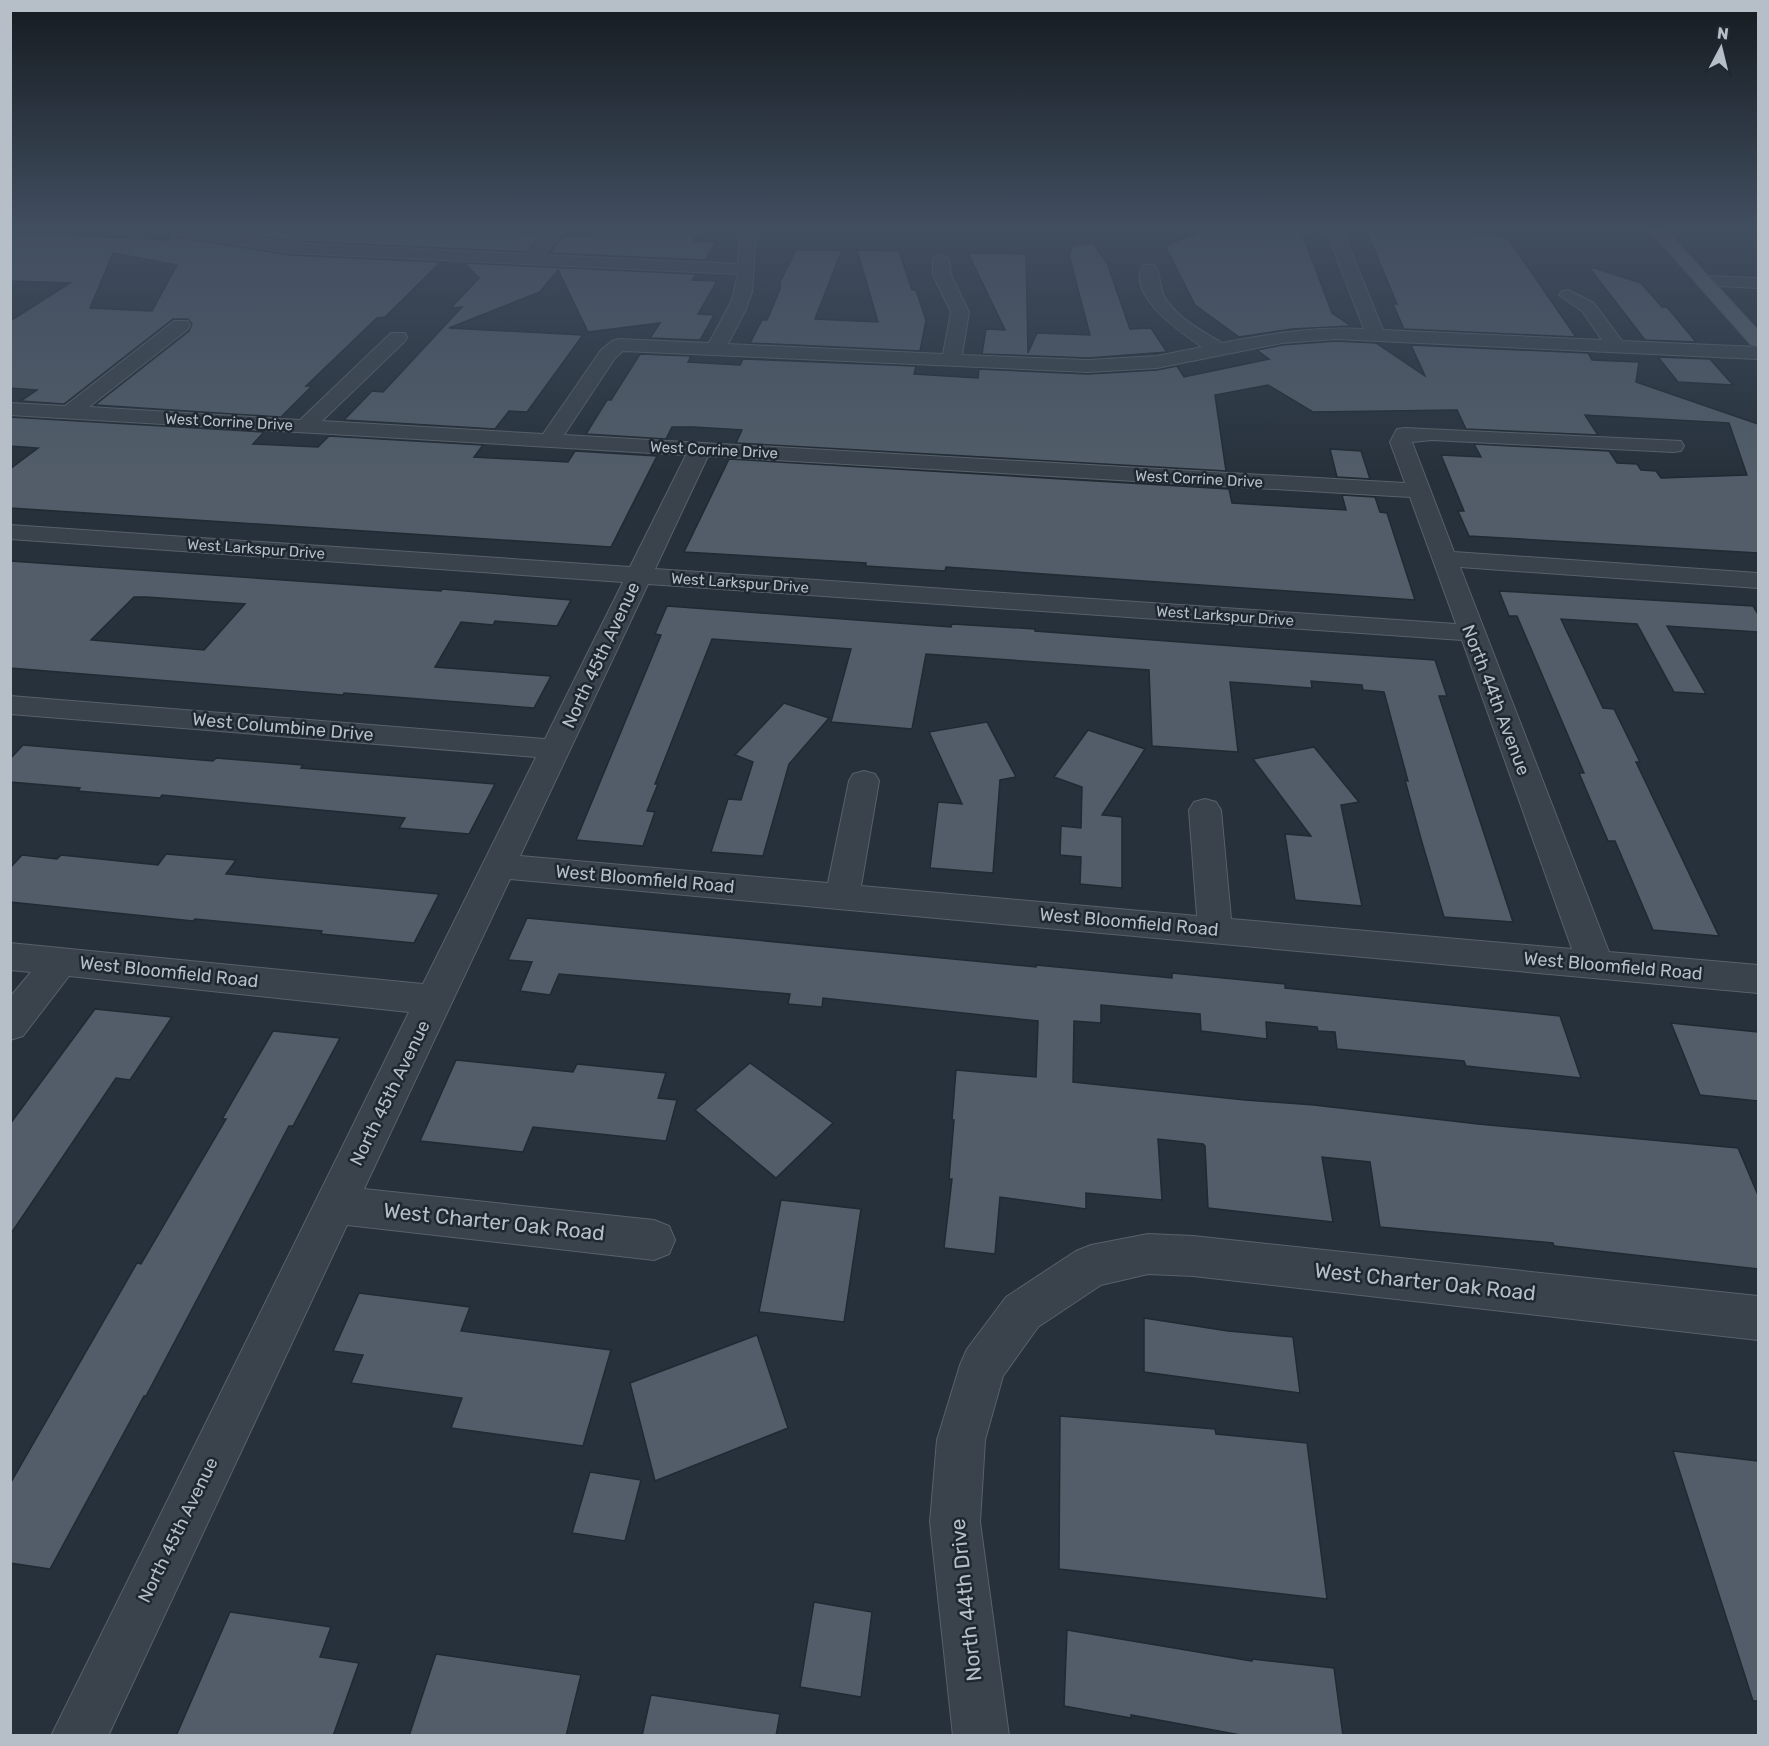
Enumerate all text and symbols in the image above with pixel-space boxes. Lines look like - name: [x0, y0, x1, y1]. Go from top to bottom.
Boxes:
- north arrow: [1691, 18, 1751, 78]
- text: N: [1716, 23, 1730, 44]
- street label: West Corrine Drive: [165, 410, 293, 434]
- street label: West Corrine Drive: [650, 438, 778, 462]
- street label: West Corrine Drive: [1135, 467, 1263, 491]
- street label: West Larkspur Drive: [187, 535, 325, 563]
- street label: West Larkspur Drive: [671, 569, 809, 597]
- street label: North 45th Avenue: [557, 578, 645, 732]
- street label: West Larkspur Drive: [1156, 602, 1294, 630]
- street label: North 44th Avenue: [1457, 622, 1535, 778]
- street label: West Columbine Drive: [191, 708, 375, 746]
- street label: West Bloomfield Road: [554, 860, 736, 898]
- street label: West Bloomfield Road: [1038, 903, 1220, 941]
- street label: West Bloomfield Road: [1522, 947, 1704, 985]
- street label: West Bloomfield Road: [78, 952, 260, 992]
- street label: North 45th Avenue: [345, 1017, 435, 1169]
- street label: West Charter Oak Road: [382, 1197, 606, 1246]
- street label: West Charter Oak Road: [1313, 1257, 1537, 1306]
- street label: North 45th Avenue: [133, 1454, 223, 1606]
- street label: North 44th Drive: [945, 1517, 986, 1683]

